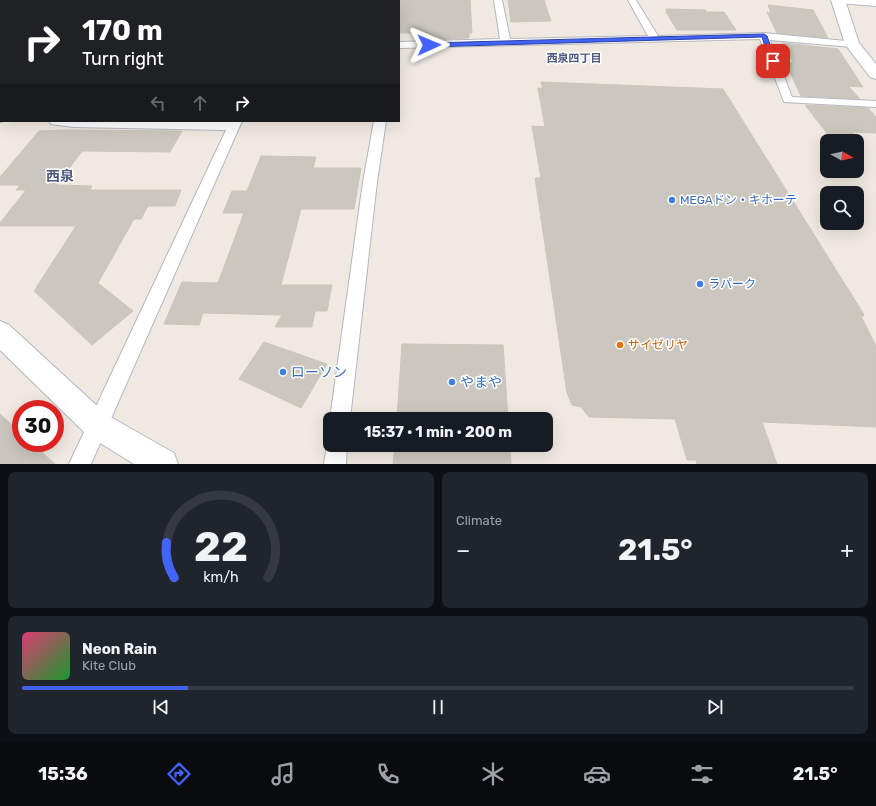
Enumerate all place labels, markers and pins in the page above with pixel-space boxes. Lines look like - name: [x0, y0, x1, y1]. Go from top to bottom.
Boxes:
- pin: [756, 44, 790, 78]
- place label: MEGAドン・キホーテ: [680, 193, 797, 207]
- marker: MEGAドン・キホーテ: [667, 195, 677, 205]
- place label: ラパーク: [708, 277, 756, 291]
- marker: ラパーク: [695, 279, 705, 289]
- place label: サイゼリヤ: [628, 338, 688, 352]
- marker: サイゼリヤ: [615, 340, 625, 350]
- place label: ローソン: [291, 364, 347, 381]
- marker: ローソン: [278, 367, 288, 377]
- place label: やまや: [460, 374, 502, 391]
- marker: やまや: [447, 377, 457, 387]

